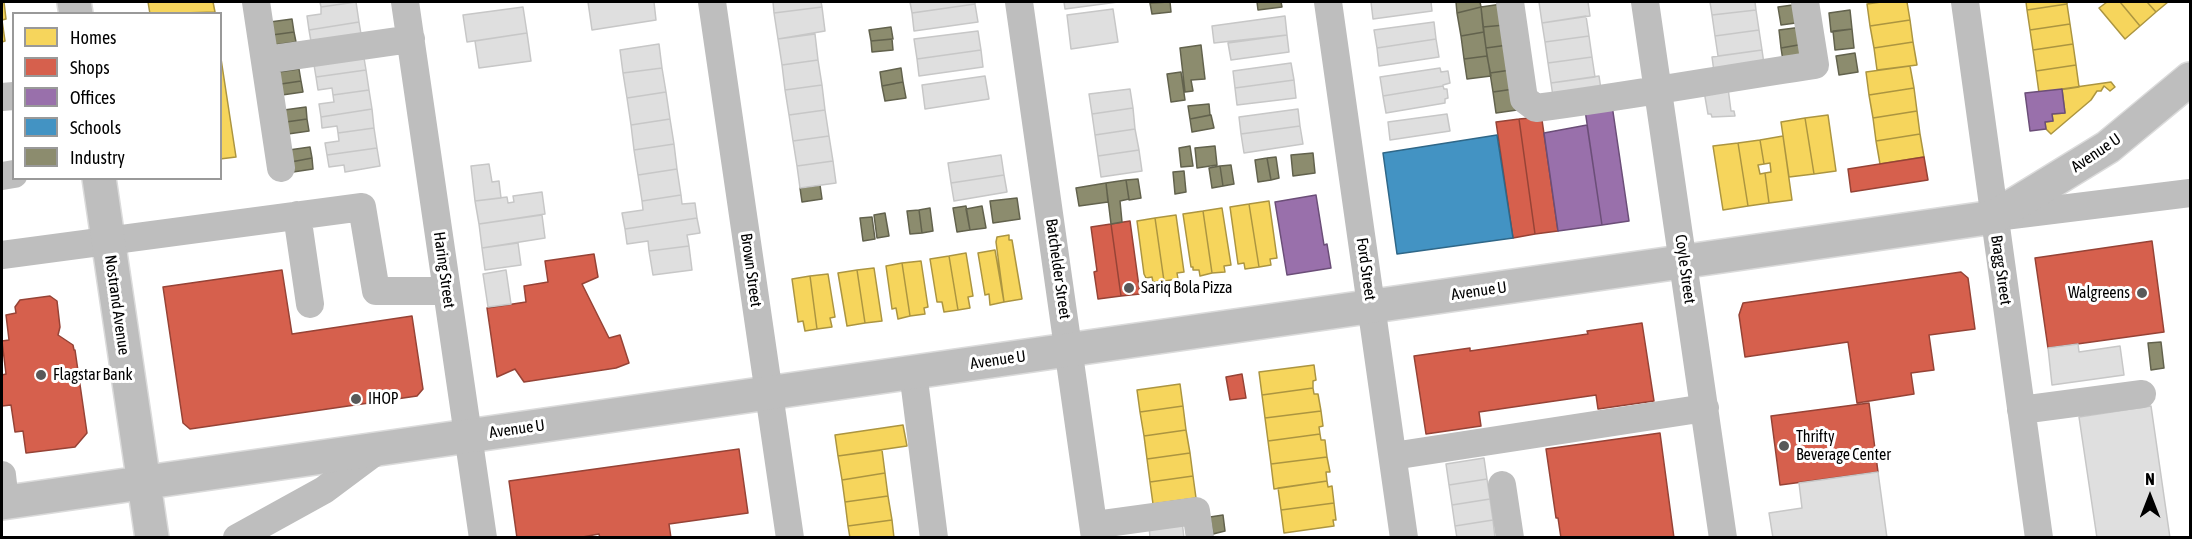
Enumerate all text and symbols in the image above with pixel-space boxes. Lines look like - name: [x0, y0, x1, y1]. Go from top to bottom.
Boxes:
- legend: [12, 12, 222, 180]
- text: Homes: [70, 27, 116, 48]
- text: Shops: [70, 57, 110, 78]
- text: Offices: [70, 87, 116, 108]
- text: Schools: [70, 117, 121, 138]
- street label: Avenue U: [2067, 129, 2125, 177]
- text: Industry: [70, 147, 125, 168]
- street label: Batchelder Street: [1041, 217, 1075, 321]
- street label: Haring Street: [429, 231, 459, 309]
- street label: Brown Street: [736, 232, 766, 308]
- street label: Coyle Street: [1671, 233, 1699, 305]
- street label: Bragg Street: [1987, 234, 2015, 306]
- street label: Ford Street: [1352, 236, 1380, 302]
- street label: Nostrand Avenue: [100, 254, 134, 356]
- place label: Sariq Bola Pizza: [1141, 278, 1232, 298]
- street label: Avenue U: [1450, 278, 1508, 304]
- marker: Sariq Bola Pizza: [1122, 281, 1136, 295]
- place label: Walgreens: [2068, 283, 2130, 303]
- marker: Walgreens: [2135, 286, 2149, 300]
- street label: Avenue U: [969, 347, 1027, 373]
- place label: Flagstar Bank: [53, 365, 132, 385]
- marker: Flagstar Bank: [34, 368, 48, 382]
- place label: IHOP: [368, 389, 399, 409]
- marker: IHOP: [349, 392, 363, 406]
- street label: Avenue U: [488, 416, 546, 442]
- place label: Thrifty Beverage Center: [1796, 427, 1891, 465]
- marker: Thrifty Beverage Center: [1777, 439, 1791, 453]
- north arrow: [2120, 467, 2180, 527]
- text: N: [2145, 470, 2155, 488]

